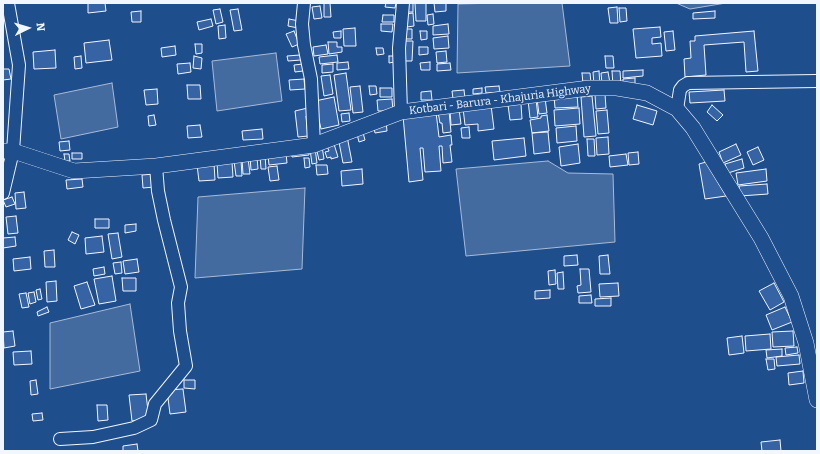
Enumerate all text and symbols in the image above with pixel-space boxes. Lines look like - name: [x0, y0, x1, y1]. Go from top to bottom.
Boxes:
- north arrow: [8, 8, 48, 48]
- text: N: [34, 22, 47, 32]
- street label: Kotbari - Barura - Khajuria Highway: [408, 82, 592, 118]

